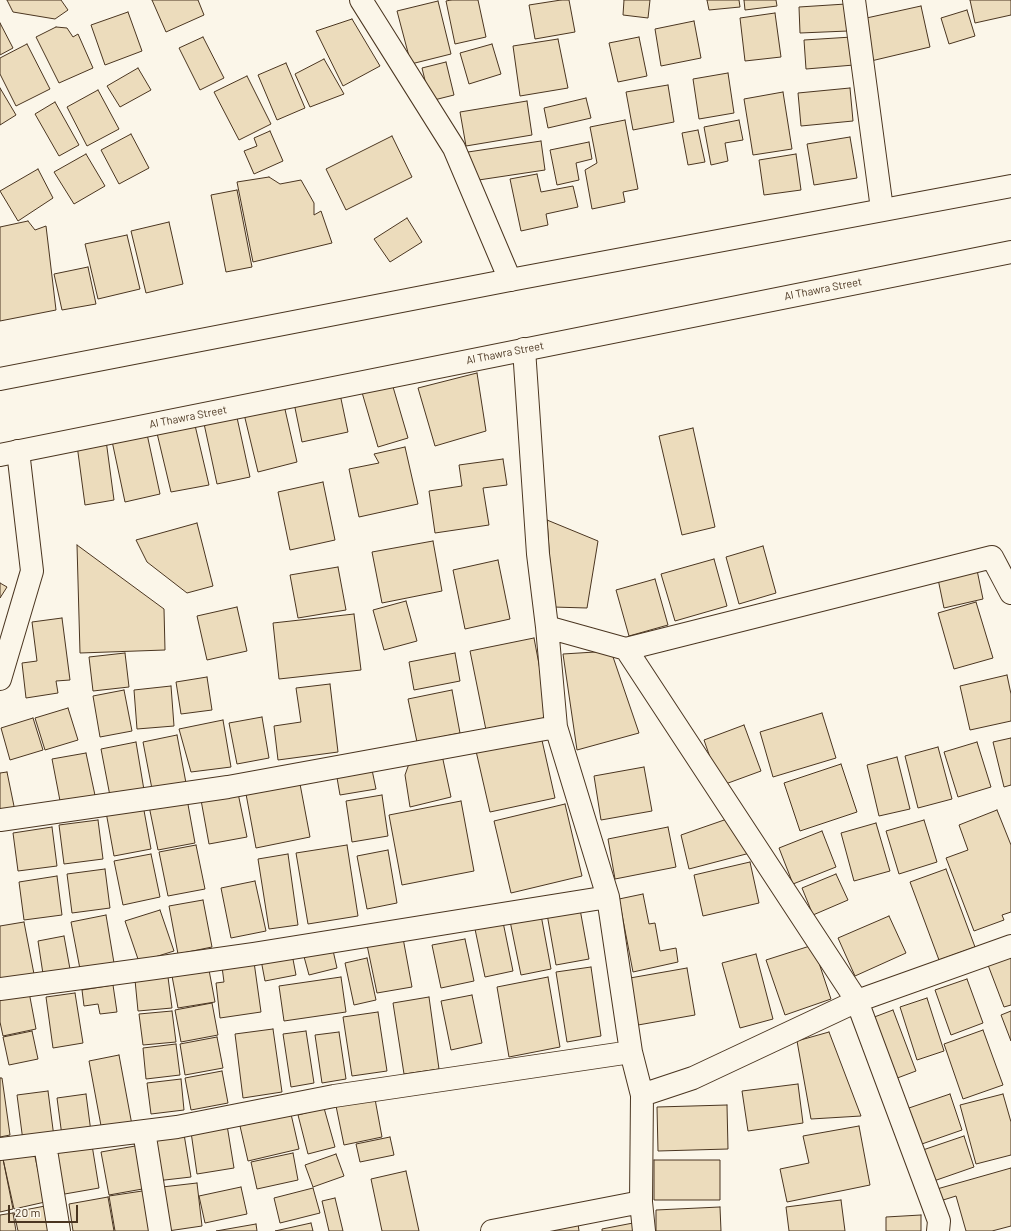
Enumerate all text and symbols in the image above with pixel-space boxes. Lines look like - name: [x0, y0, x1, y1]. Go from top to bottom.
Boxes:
- street label: Al Thawra Street: [783, 275, 863, 303]
- street label: Al Thawra Street: [465, 339, 545, 367]
- street label: Al Thawra Street: [148, 403, 228, 431]
- scale bar: [10, 1197, 80, 1223]
- text: 20 m: [15, 1205, 41, 1219]

